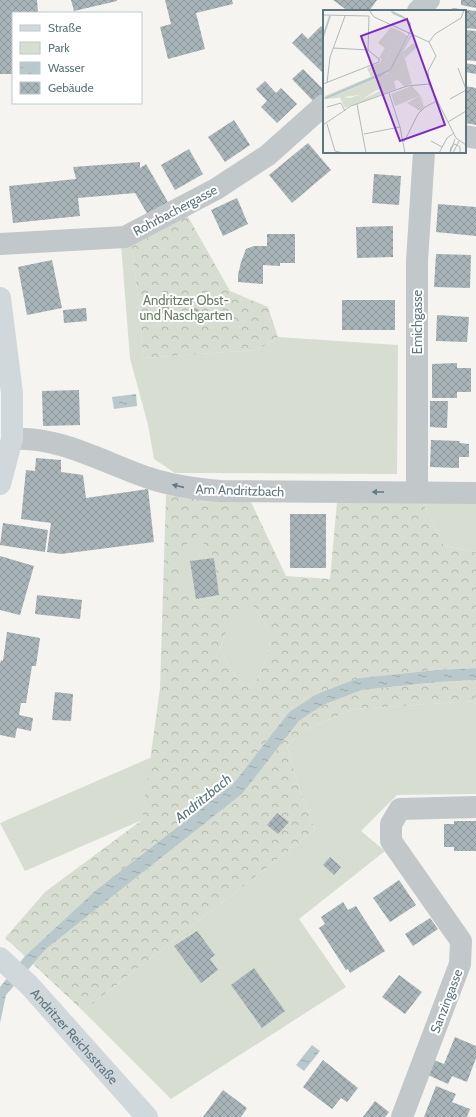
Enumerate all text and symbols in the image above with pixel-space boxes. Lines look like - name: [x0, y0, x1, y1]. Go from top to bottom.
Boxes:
- inset map: [323, 10, 466, 153]
- legend: [12, 12, 142, 104]
- text: Straße: [48, 20, 81, 35]
- text: Park: [48, 40, 70, 55]
- text: Wasser: [48, 60, 85, 75]
- text: Gebäude: [48, 80, 94, 95]
- street label: Rohrbachergasse: [130, 181, 220, 239]
- street label: Emichgasse: [409, 289, 425, 354]
- park label: Andritzer Obst- und Naschgarten: [140, 292, 232, 323]
- street label: Am Andritzbach: [195, 480, 285, 500]
- one-way arrow: [172, 483, 184, 489]
- one-way arrow: [371, 489, 384, 495]
- water label: Andritzbach: [170, 770, 235, 827]
- street label: Sanzingasse: [426, 966, 466, 1035]
- street label: Andritzer Reichsstraße: [28, 985, 122, 1087]

